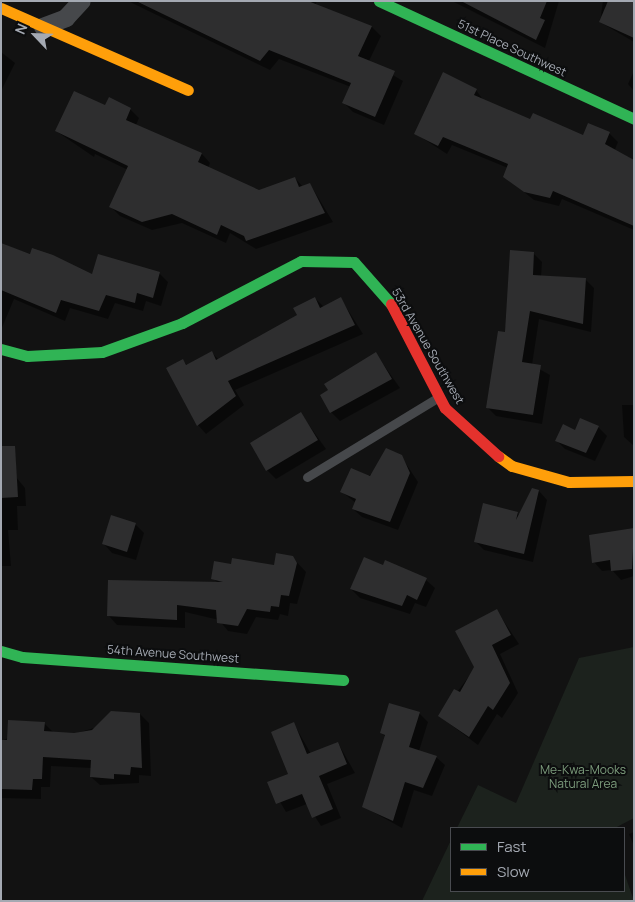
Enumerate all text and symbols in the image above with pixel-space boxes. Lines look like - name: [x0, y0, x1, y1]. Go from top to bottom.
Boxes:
- north arrow: [10, 10, 60, 60]
- street label: 51st Place Southwest: [455, 16, 569, 80]
- text: N: [10, 20, 32, 37]
- street label: 53rd Avenue Southwest: [389, 285, 467, 407]
- street label: 54th Avenue Southwest: [106, 642, 240, 666]
- park label: Me-Kwa-Mooks Natural Area: [540, 763, 626, 791]
- legend: [450, 827, 625, 892]
- text: Fast: [497, 836, 526, 857]
- text: Slow: [497, 861, 530, 882]

